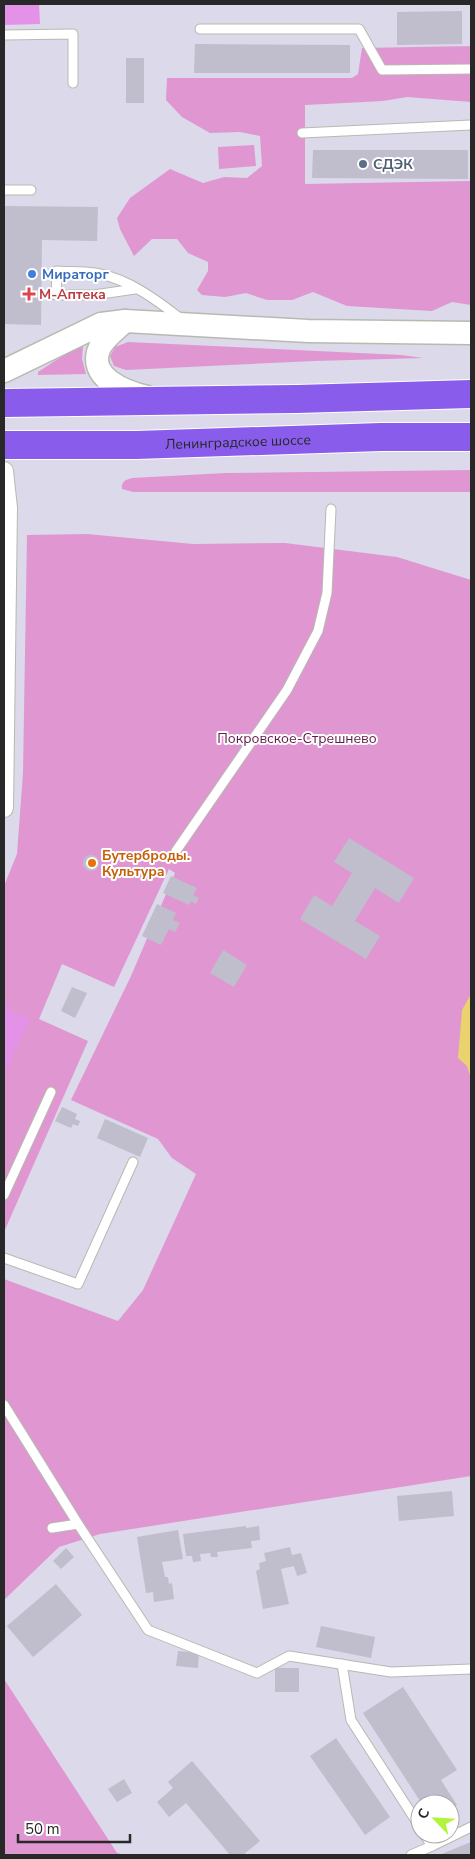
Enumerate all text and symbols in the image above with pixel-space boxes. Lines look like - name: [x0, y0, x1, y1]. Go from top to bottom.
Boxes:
- place label: СДЭК: [373, 155, 413, 174]
- marker: СДЭК: [357, 158, 369, 170]
- place label: Мираторг: [42, 265, 109, 284]
- marker: Мираторг: [26, 268, 38, 280]
- place label: М-Аптека: [39, 285, 106, 304]
- marker: М-Аптека: [23, 288, 35, 300]
- street label: Ленинградское шоссе: [165, 430, 311, 454]
- park label: Покровское-Стрешнево: [217, 729, 377, 748]
- place label: Бутерброды. Культура: [102, 846, 190, 881]
- marker: Бутерброды. Культура: [86, 857, 98, 869]
- north arrow: [410, 1794, 460, 1844]
- text: С: [413, 1805, 434, 1822]
- scale bar: [18, 1812, 130, 1844]
- text: 50 m: [25, 1819, 60, 1839]

